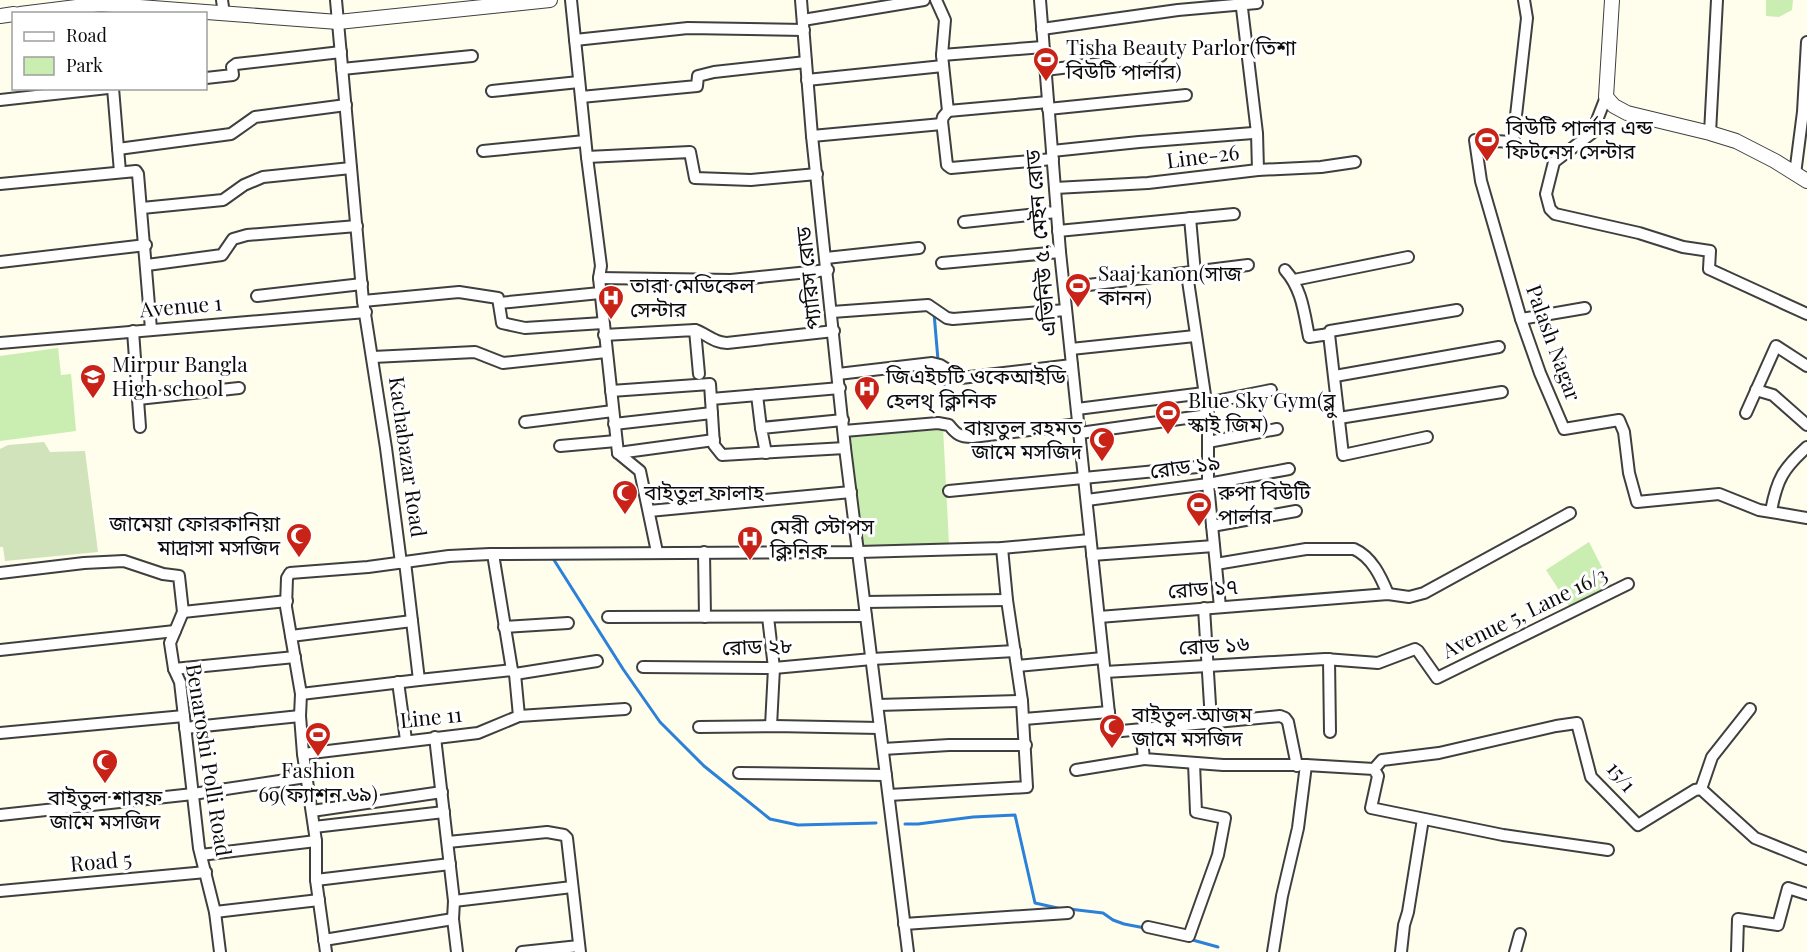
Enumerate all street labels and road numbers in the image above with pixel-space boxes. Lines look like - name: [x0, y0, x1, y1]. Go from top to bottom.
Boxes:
- street label: Line-26: [1165, 137, 1241, 173]
- street label: এভিনিউ ৫, মেইন রোড: [1017, 148, 1061, 338]
- street label: প্যারিস রোড: [788, 224, 826, 331]
- street label: Palash Nagar: [1521, 280, 1589, 405]
- street label: Avenue 1: [138, 287, 223, 323]
- street label: Kachabazar Road: [384, 375, 434, 539]
- street label: রোড ১৯: [1148, 446, 1222, 484]
- street label: Avenue 5, Lane 16/3: [1436, 559, 1611, 664]
- street label: রোড ১৭: [1167, 571, 1239, 603]
- street label: রোড ১৬: [1178, 628, 1250, 660]
- street label: রোড ২৮: [721, 630, 793, 660]
- street label: Benaroshi Polli Road: [181, 661, 239, 858]
- street label: Line 11: [398, 699, 464, 733]
- street label: 15/1: [1602, 755, 1644, 797]
- street label: Road 5: [69, 843, 133, 877]

